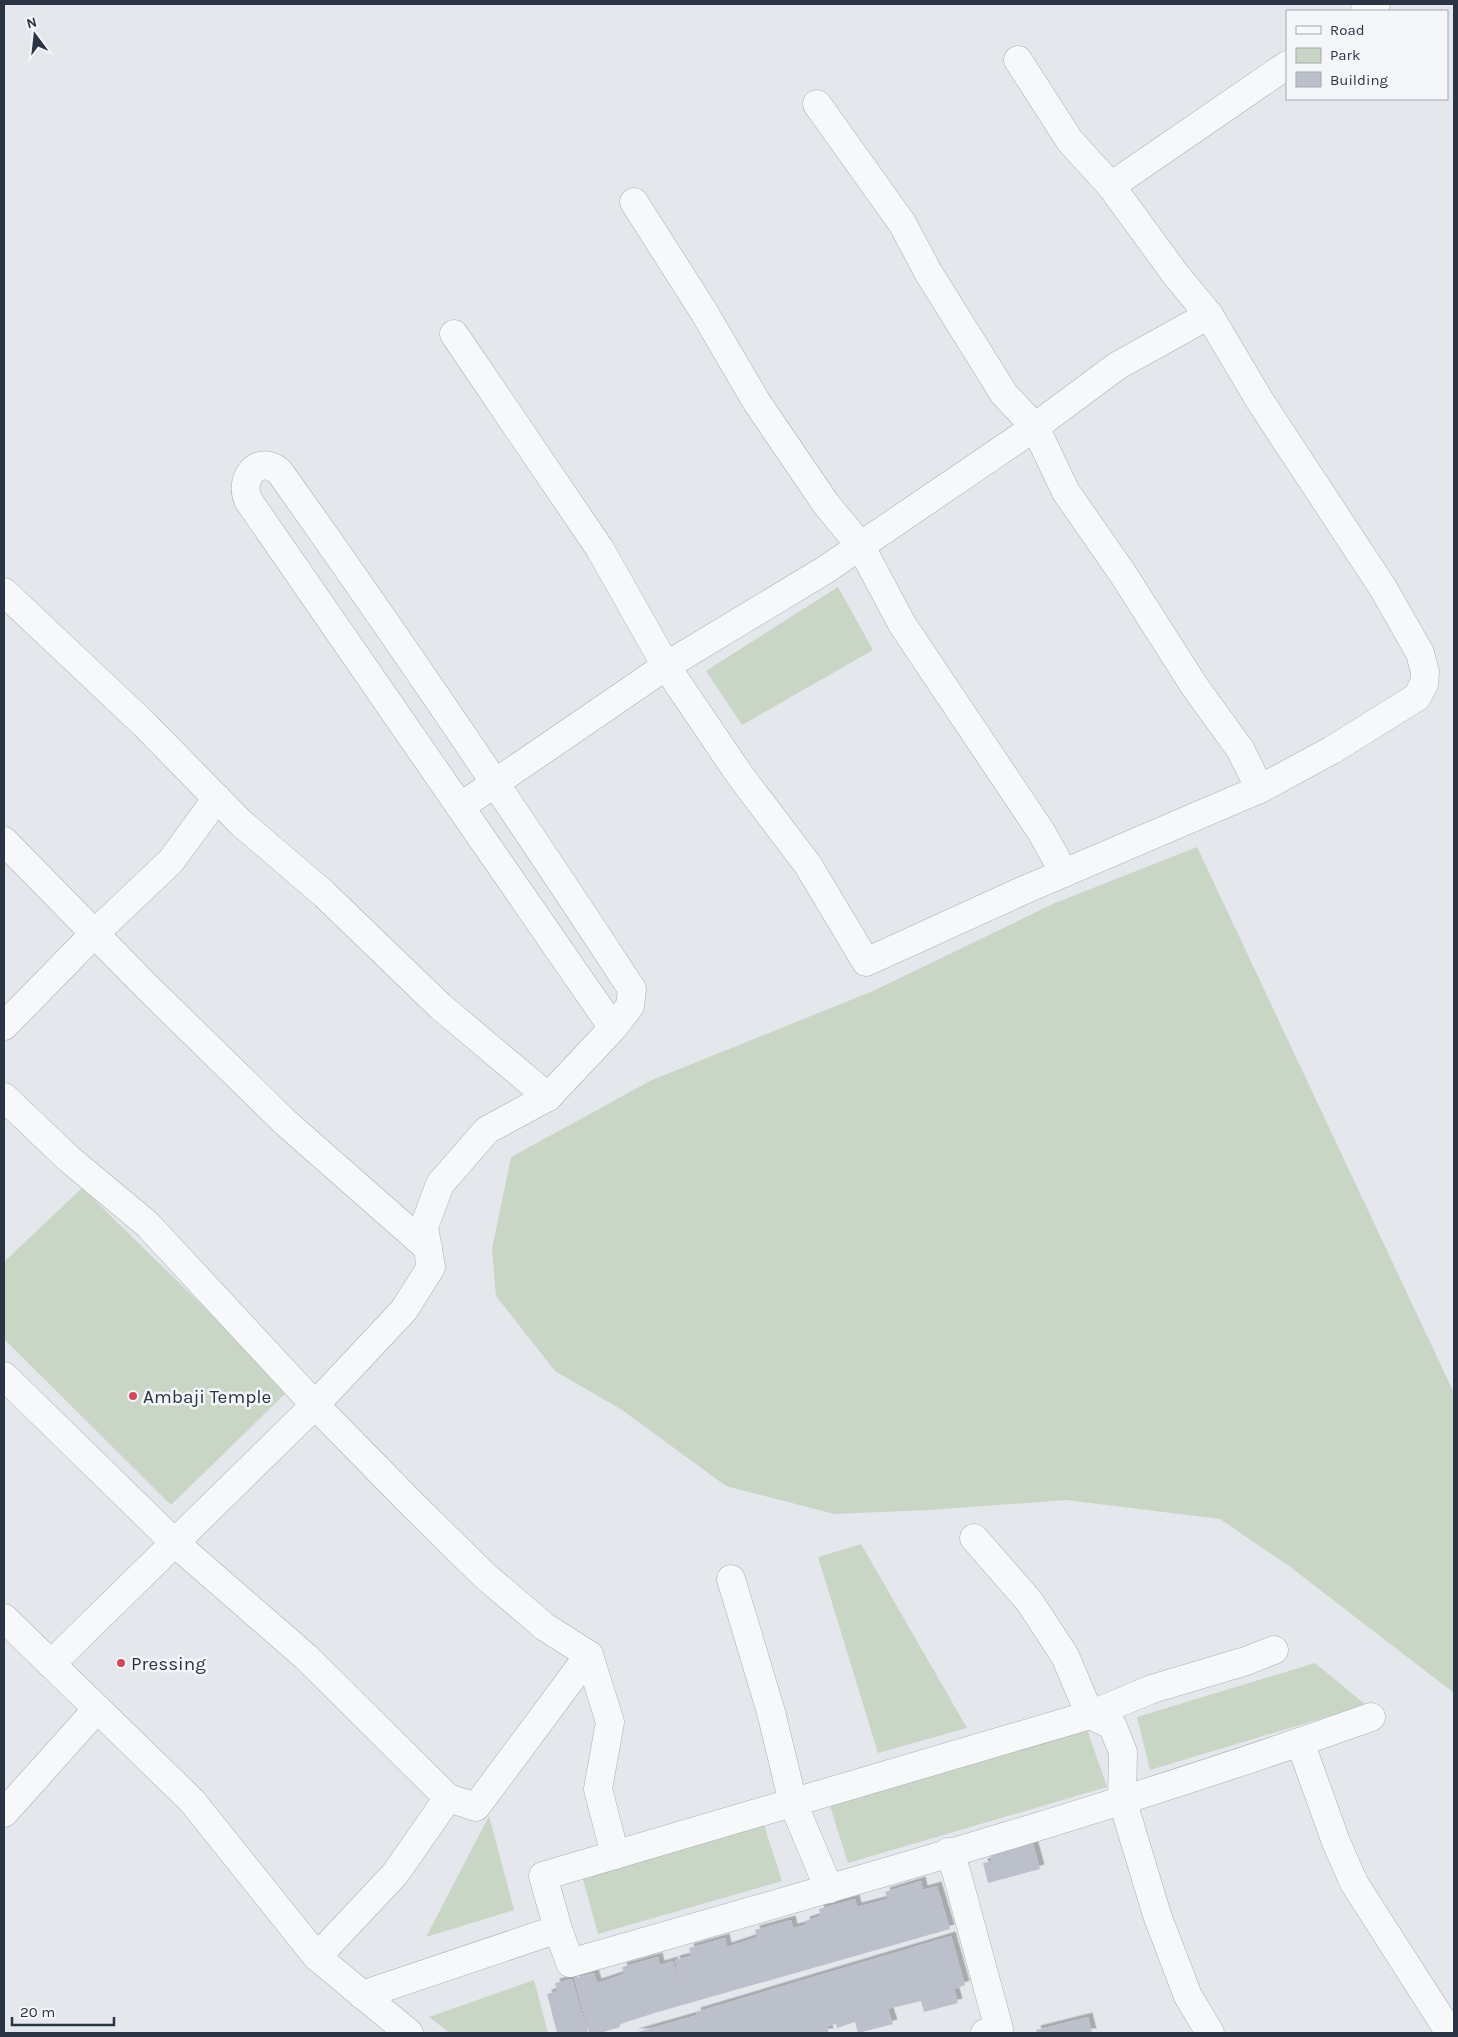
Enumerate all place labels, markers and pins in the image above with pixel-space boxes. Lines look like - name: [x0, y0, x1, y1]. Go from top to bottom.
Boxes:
- place label: Ambaji Temple: [143, 1386, 271, 1408]
- marker: Ambaji Temple: [127, 1390, 139, 1402]
- place label: Pressing: [131, 1653, 206, 1675]
- marker: Pressing: [115, 1657, 127, 1669]

